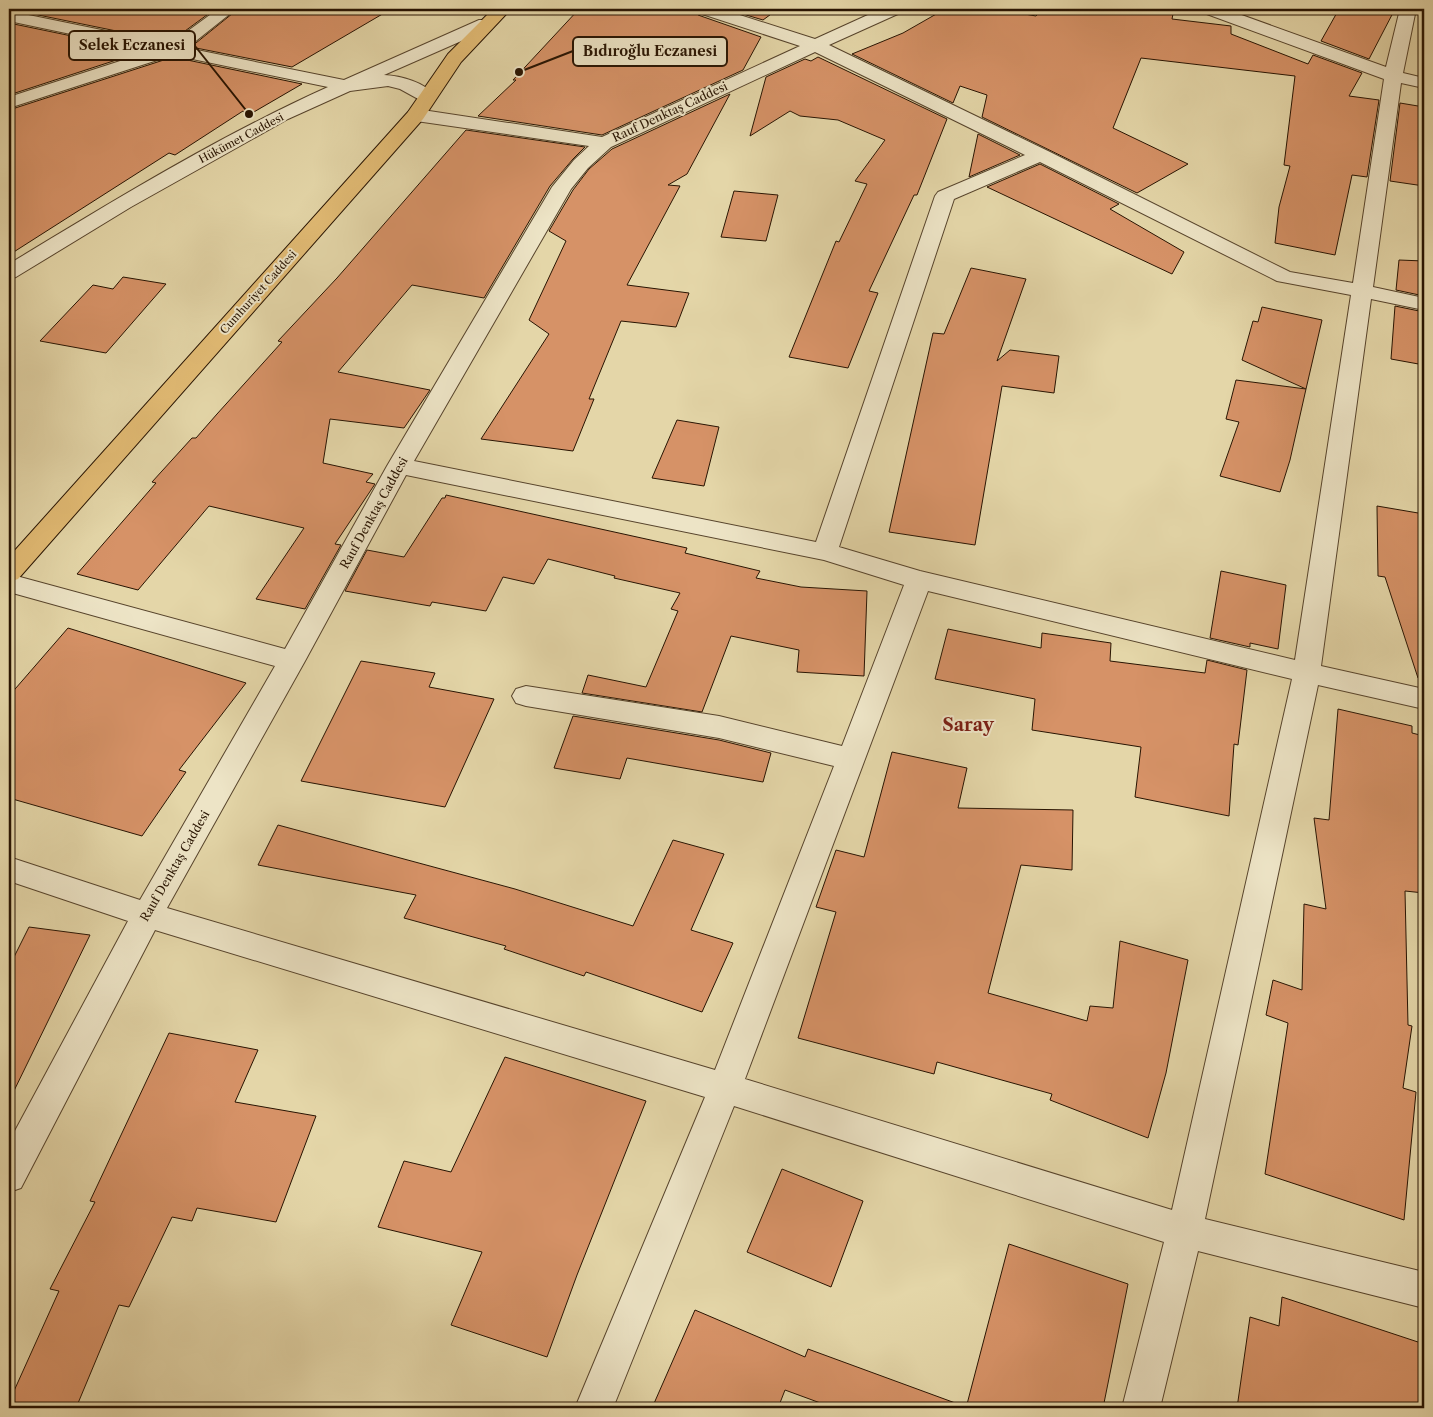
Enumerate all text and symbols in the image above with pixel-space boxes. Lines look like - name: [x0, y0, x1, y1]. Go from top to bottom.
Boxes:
- callout: Selek Eczanesi: [69, 31, 195, 60]
- text: Selek Eczanesi: [79, 36, 185, 54]
- callout: Bıdıroğlu Eczanesi: [573, 37, 727, 66]
- text: Bıdıroğlu Eczanesi: [583, 42, 717, 60]
- street label: Rauf Denktaş Caddesi: [610, 78, 730, 145]
- street label: Hükümet Caddesi: [196, 109, 286, 166]
- street label: Cumhuriyet Caddesi: [217, 247, 300, 337]
- street label: Rauf Denktaş Caddesi: [337, 454, 411, 571]
- district label: Saray: [942, 714, 995, 736]
- street label: Rauf Denktaş Caddesi: [137, 807, 213, 924]

